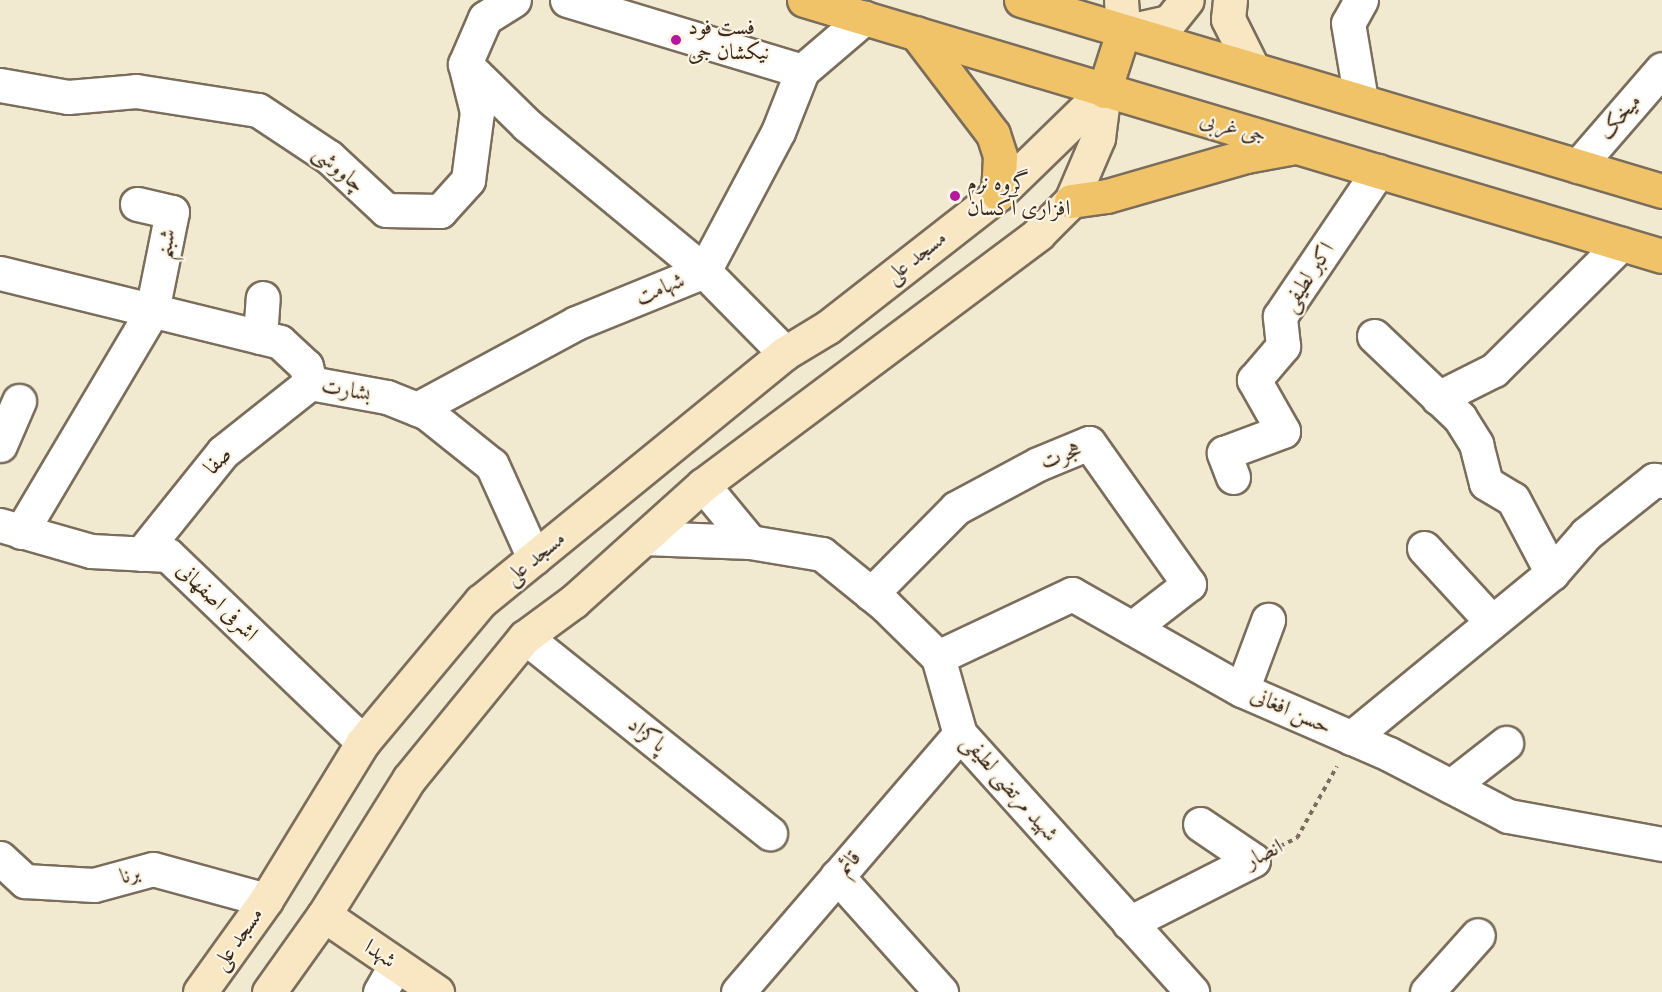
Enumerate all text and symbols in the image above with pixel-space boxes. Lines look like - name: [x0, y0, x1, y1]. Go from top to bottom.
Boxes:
- place label: فست فود نیکشان جی: [688, 14, 770, 66]
- marker: فست فود نیکشان جی: [669, 33, 683, 47]
- street label: میخک: [1593, 89, 1647, 145]
- street label: جی غربی: [1197, 106, 1269, 150]
- street label: چاووشی: [308, 140, 370, 198]
- place label: گروه نرم افزاری آکسان: [967, 170, 1070, 222]
- marker: گروه نرم افزاری آکسان: [948, 189, 962, 203]
- street label: مسجد علی: [880, 225, 952, 289]
- street label: شبنم: [150, 227, 182, 261]
- street label: اکبر لطیفی: [1276, 237, 1340, 317]
- street label: شهامت: [632, 267, 688, 311]
- street label: بشارت: [319, 373, 373, 407]
- street label: هجرت: [1037, 436, 1085, 476]
- street label: صفا: [199, 441, 237, 481]
- street label: مسجد علی: [499, 525, 571, 591]
- street label: اشرفی اصفهانی: [171, 557, 263, 647]
- street label: حسن افغانی: [1247, 682, 1335, 740]
- street label: پاکزاد: [622, 711, 672, 759]
- street label: شهید مرتضی لطیفی: [956, 729, 1064, 847]
- street label: انصار: [1241, 833, 1287, 875]
- street label: قائم: [831, 845, 867, 881]
- street label: برنا: [117, 860, 143, 890]
- street label: مسجد علی: [207, 902, 269, 976]
- street label: شهدا: [359, 934, 401, 974]

